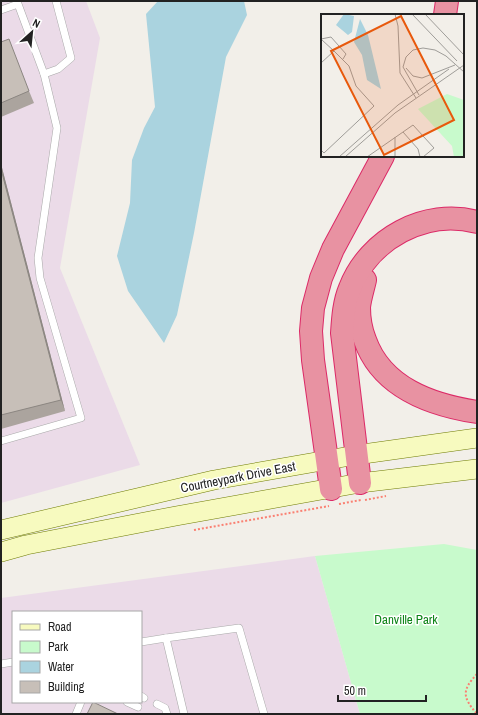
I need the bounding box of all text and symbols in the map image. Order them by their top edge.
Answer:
north arrow [12,12,52,52]
inset map [321,14,464,157]
text: N [30,15,43,31]
street label: Courtneypark Drive East [179,458,297,496]
legend [12,611,142,703]
park label: Danville Park [374,611,438,628]
text: Road [48,619,72,635]
text: Park [48,639,68,655]
text: Water [48,659,75,675]
scale bar [338,677,426,703]
text: Building [48,679,85,695]
text: 50 m [344,683,366,699]

